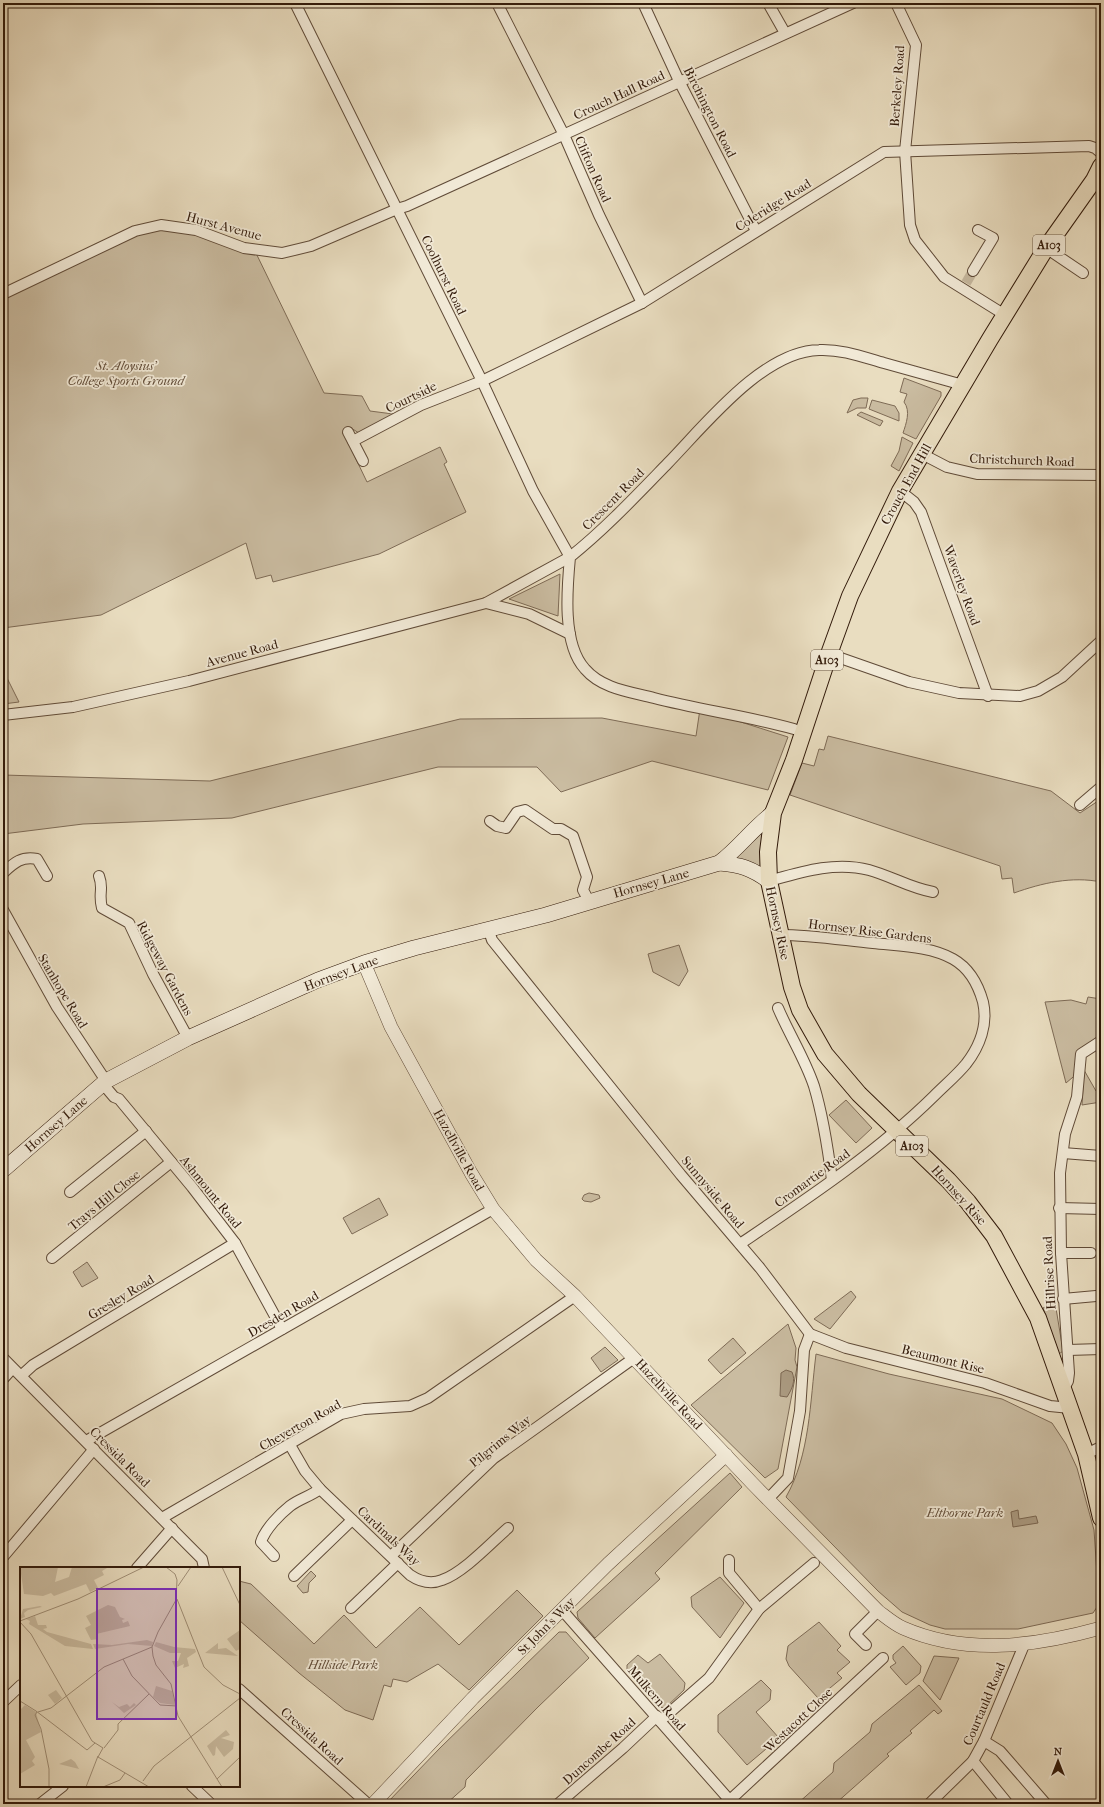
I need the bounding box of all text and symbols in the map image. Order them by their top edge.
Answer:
street label: Berkeley Road [887,44,907,127]
street label: Birchington Road [681,64,740,161]
street label: Crouch Hall Road [571,67,668,123]
street label: Clifton Road [572,134,615,205]
street label: Coleridge Road [732,175,814,234]
street label: Hurst Avenue [185,209,264,243]
street label: Coolhurst Road [418,233,470,318]
road number: A103 [1033,235,1065,255]
park label: St. Aloysius' College Sports Ground [68,358,187,388]
street label: Courtside [383,378,439,416]
street label: Crouch End Hill [878,441,935,527]
street label: Christchurch Road [969,451,1076,469]
street label: Crescent Road [579,464,648,533]
street label: Waverley Road [940,542,984,628]
street label: Avenue Road [204,636,280,670]
road number: A103 [811,650,843,670]
street label: Hornsey Lane [611,865,691,901]
street label: Hornsey Rise [763,885,793,962]
street label: Hornsey Rise Gardens [807,916,933,946]
street label: Ridgeway Gardens [134,918,196,1018]
street label: Stanhope Road [35,951,92,1032]
street label: Hornsey Lane [302,952,381,994]
street label: Hornsey Lane [22,1092,91,1155]
street label: Hazellville Road [430,1107,488,1194]
road number: A103 [896,1136,928,1156]
street label: Cromartie Road [771,1145,853,1210]
street label: Ashmount Road [177,1152,245,1232]
street label: Sunnyside Road [679,1153,748,1232]
street label: Hornsey Rise [928,1162,990,1228]
street label: Trays Hill Close [65,1166,143,1233]
street label: Hillrise Road [1040,1235,1058,1310]
street label: Gresley Road [85,1271,157,1323]
street label: Dresden Road [245,1287,322,1340]
street label: Beaumont Rise [900,1341,987,1377]
street label: Hazellville Road [632,1356,706,1433]
street label: Cheverton Road [257,1396,344,1454]
street label: Pilgrims Way [466,1411,535,1470]
street label: Cressida Road [87,1424,154,1491]
street label: Cardinals Way [354,1503,424,1570]
park label: Elthorne Park [926,1505,1004,1520]
inset map [20,1567,240,1787]
street label: St John's Way [514,1593,579,1658]
park label: Hillside Park [307,1657,378,1672]
street label: Courtauld Road [960,1660,1009,1748]
street label: Mulkern Road [625,1663,690,1734]
street label: Westacott Close [760,1684,836,1756]
street label: Cressida Road [278,1704,347,1769]
street label: Duncombe Road [560,1714,639,1788]
north arrow [1038,1741,1078,1781]
text: N [1054,1745,1063,1758]

